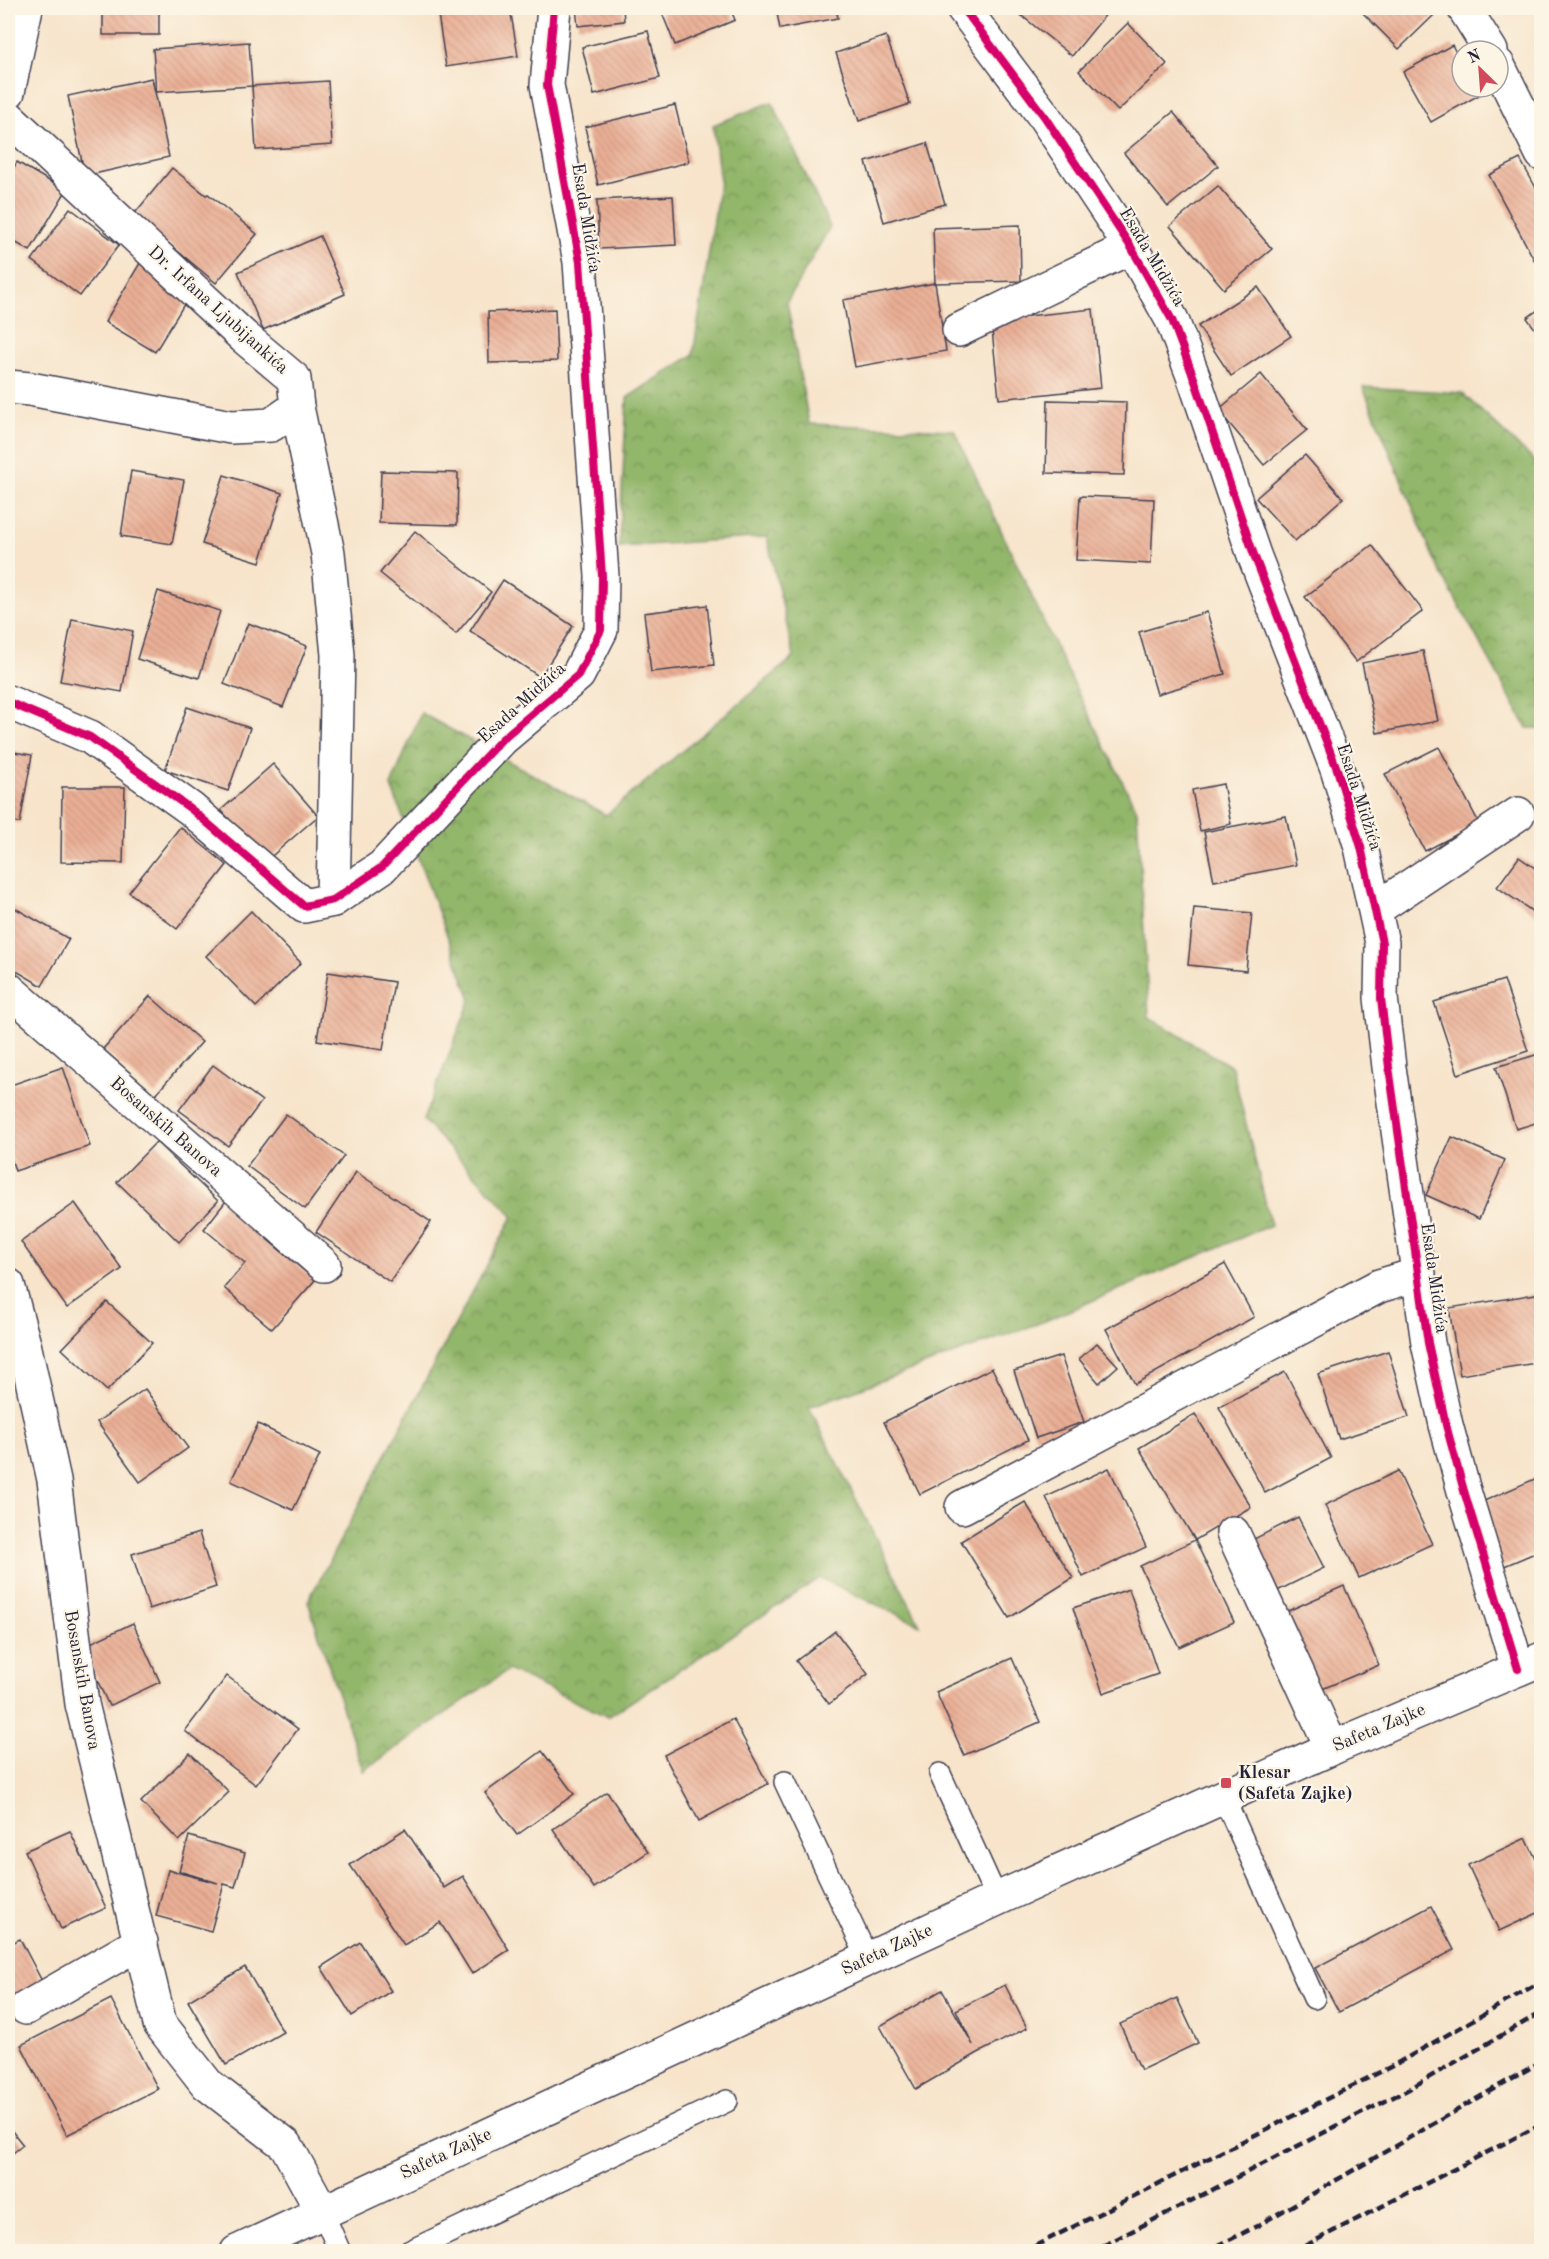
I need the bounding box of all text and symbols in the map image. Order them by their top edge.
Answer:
north arrow [1450,39,1510,99]
text: N [1466,47,1484,67]
street label: Esada Midžića [568,162,604,274]
street label: Esada Midžića [1116,205,1188,309]
street label: Dr. Irfana Ljubijankića [145,243,291,377]
street label: Esada Midžića [475,659,569,747]
street label: Esada Midžića [1333,741,1385,853]
street label: Bosanskih Banova [107,1074,225,1180]
street label: Esada Midžića [1417,1222,1451,1334]
street label: Bosanskih Banova [61,1609,103,1751]
street label: Safeta Zajke [1330,1700,1428,1756]
place label: Klesar (Safeta Zajke) [1238,1764,1352,1803]
marker: Klesar (Safeta Zajke) [1219,1776,1233,1790]
street label: Safeta Zajke [839,1921,935,1979]
street label: Safeta Zajke [398,2125,494,2183]

